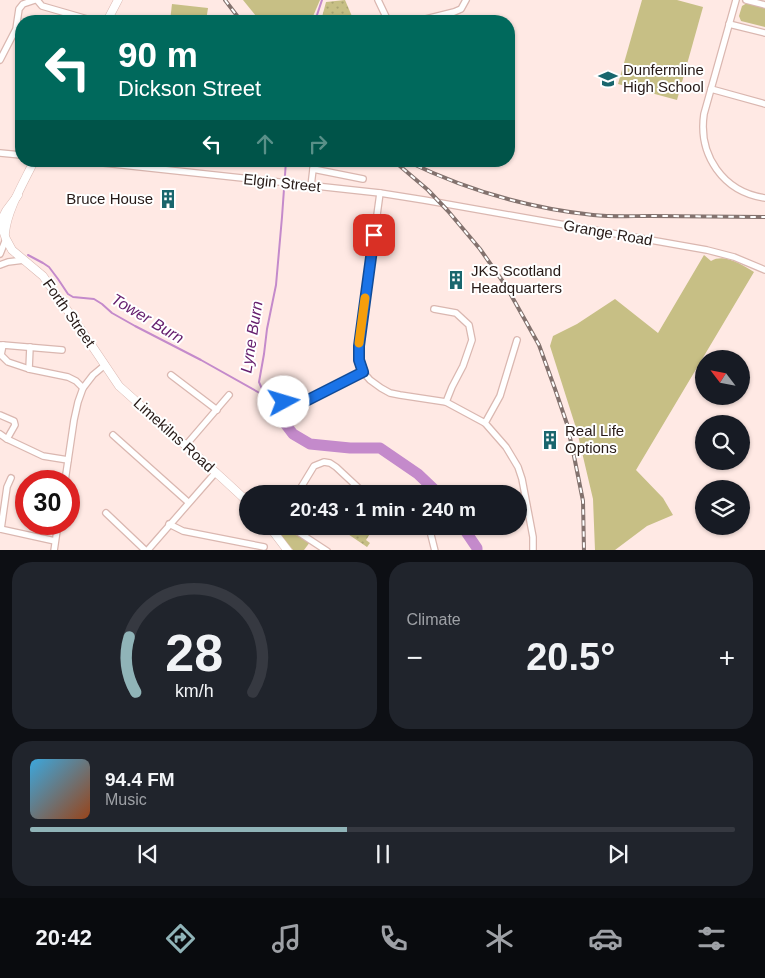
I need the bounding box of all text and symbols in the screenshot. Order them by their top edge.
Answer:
icon: left [35,35,100,100]
text: 90 m [118,35,198,74]
place label: Dunfermline High School [623,61,704,95]
school or university icon: Dunfermline High School [597,68,619,90]
text: Dickson Street [118,76,261,101]
icon: left [198,130,226,158]
icon: ahead [251,130,279,158]
icon: right [304,130,332,158]
street label: Elgin Street [243,170,322,195]
building icon: Bruce House [157,188,179,210]
place label: Bruce House [66,190,153,207]
pin [353,214,395,256]
street label: Grange Road [562,216,654,249]
icon: arrive [360,221,388,249]
place label: JKS Scotland Headquarters [471,262,562,296]
building icon: JKS Scotland Headquarters [445,269,467,291]
street label: Forth Street [40,275,100,351]
water label: Tower Burn [109,290,187,347]
water label: Lyne Burn [237,300,266,374]
north arrow [695,350,750,405]
map controls [695,350,750,535]
position arrow [257,375,309,427]
street label: Limekilns Road [131,394,218,475]
button: search [695,415,750,470]
place label: Real Life Options [565,422,624,456]
building icon: Real Life Options [539,429,561,451]
speed limit sign: 30 [15,470,80,535]
button: layers [695,480,750,535]
text: 20:43 · 1 min · 240 m [290,499,476,520]
text: Climate [407,611,461,628]
text: 28 [165,624,223,682]
text: 20.5° [526,636,615,678]
text: − [407,642,423,673]
text: + [719,642,735,673]
text: km/h [175,681,214,701]
text: 94.4 FM [105,769,175,790]
text: Music [105,791,147,808]
icon: previous [134,840,162,868]
icon: pause [369,840,397,868]
icon: next [604,840,632,868]
icon: directions [163,921,198,956]
icon: music [269,921,304,956]
icon: phone [376,921,411,956]
icon: climate [482,921,517,956]
icon: car [588,921,623,956]
icon: filters [694,921,729,956]
text: 20:42 [36,925,92,950]

